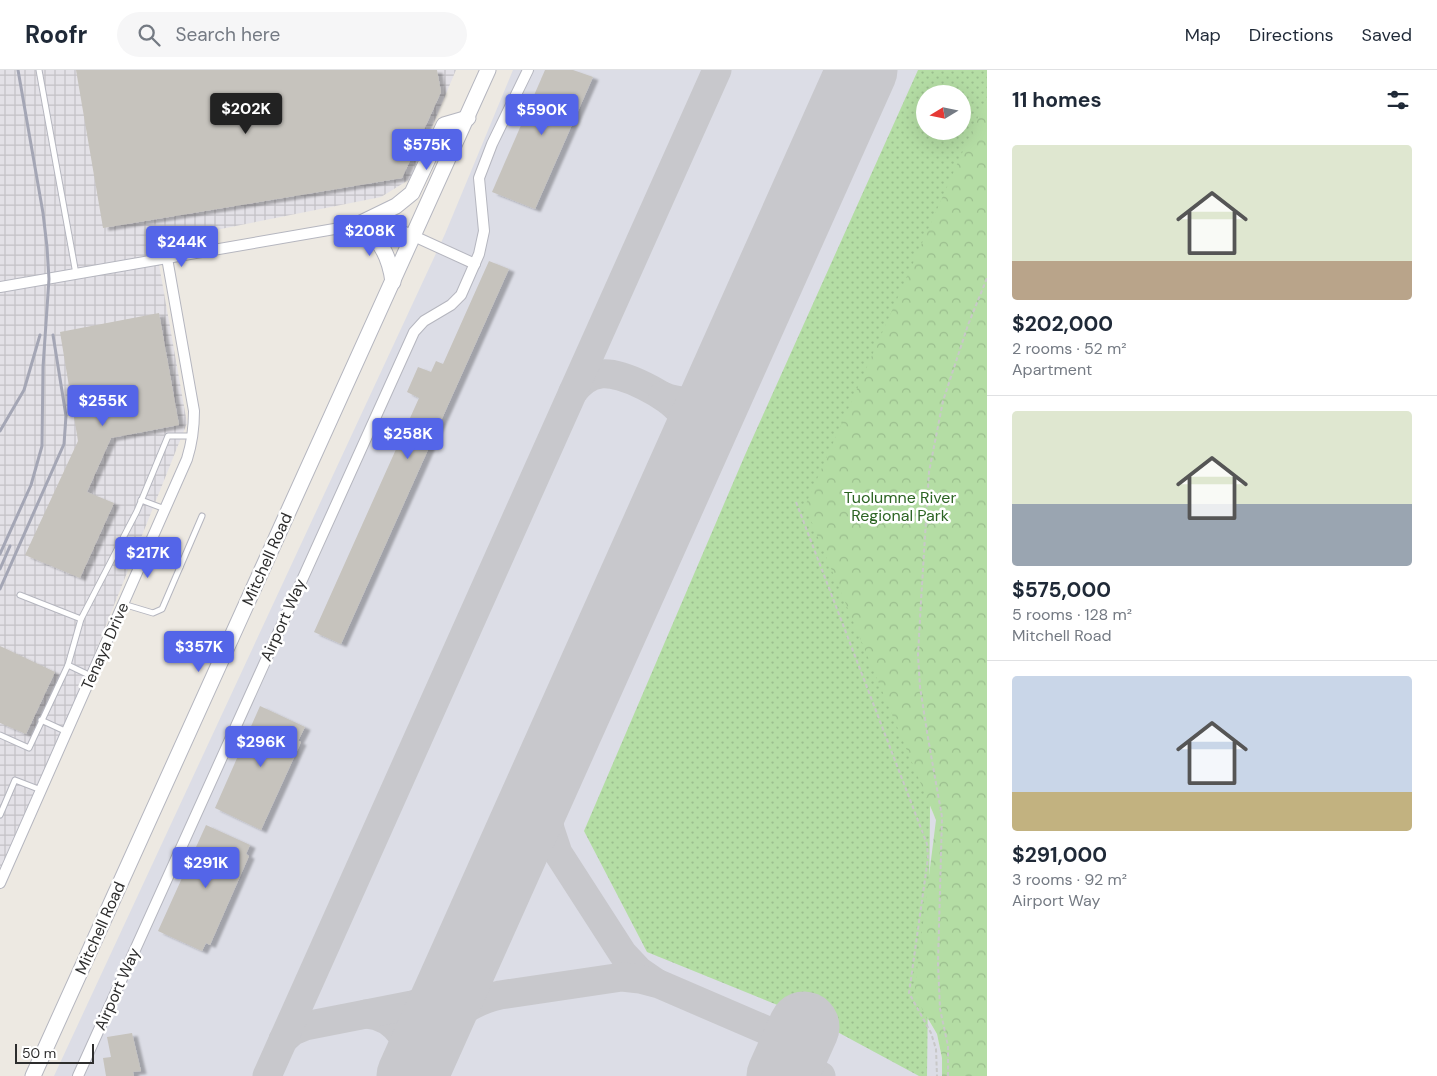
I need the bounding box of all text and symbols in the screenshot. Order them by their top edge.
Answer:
search box [117,12,467,57]
text: Roofr [25,19,87,50]
icon: search [135,21,163,49]
text: Search here [175,22,280,47]
text: Map [1185,23,1221,47]
text: Directions [1249,23,1334,47]
text: Saved [1362,23,1412,47]
north arrow [916,85,971,140]
map controls [916,85,971,140]
text: 11 homes [1012,86,1102,114]
icon: filters [1384,86,1412,114]
pin: $202K [211,92,281,135]
pin: $590K [507,93,577,136]
text: $202K [221,98,271,119]
text: $590K [516,99,568,120]
pin: $575K [392,128,462,171]
text: $575K [403,134,451,155]
icon: home [1167,178,1257,268]
pin: $208K [335,214,405,257]
text: $208K [345,220,395,241]
pin: $244K [147,226,217,268]
text: $244K [157,231,207,252]
text: $202,000 [1012,310,1113,338]
text: 2 rooms · 52 m² [1012,338,1127,359]
text: Apartment [1012,359,1092,380]
pin: $255K [68,384,138,427]
text: $255K [78,390,128,411]
pin: $258K [373,418,443,460]
text: $258K [383,423,433,444]
icon: home [1167,443,1257,533]
park label: Tuolumne River Regional Park [844,487,956,526]
street label: Mitchell Road [237,509,297,609]
pin: $217K [113,536,183,579]
text: $217K [126,542,170,563]
street label: Airport Way [255,575,311,665]
text: $575,000 [1012,576,1111,604]
street label: Tenaya Drive [76,599,134,693]
text: 5 rooms · 128 m² [1012,604,1132,625]
text: Mitchell Road [1012,625,1111,646]
pin: $357K [164,630,234,673]
text: $357K [175,636,223,657]
icon: home [1167,708,1257,798]
pin: $296K [226,726,296,768]
text: $296K [236,731,286,752]
text: $291,000 [1012,841,1107,869]
pin: $291K [171,846,241,889]
text: $291K [183,852,229,873]
text: 3 rooms · 92 m² [1012,869,1127,890]
street label: Mitchell Road [70,878,130,978]
text: Airport Way [1012,890,1100,911]
street label: Airport Way [89,944,145,1034]
scale bar [15,1041,94,1064]
text: 50 m [22,1044,56,1062]

